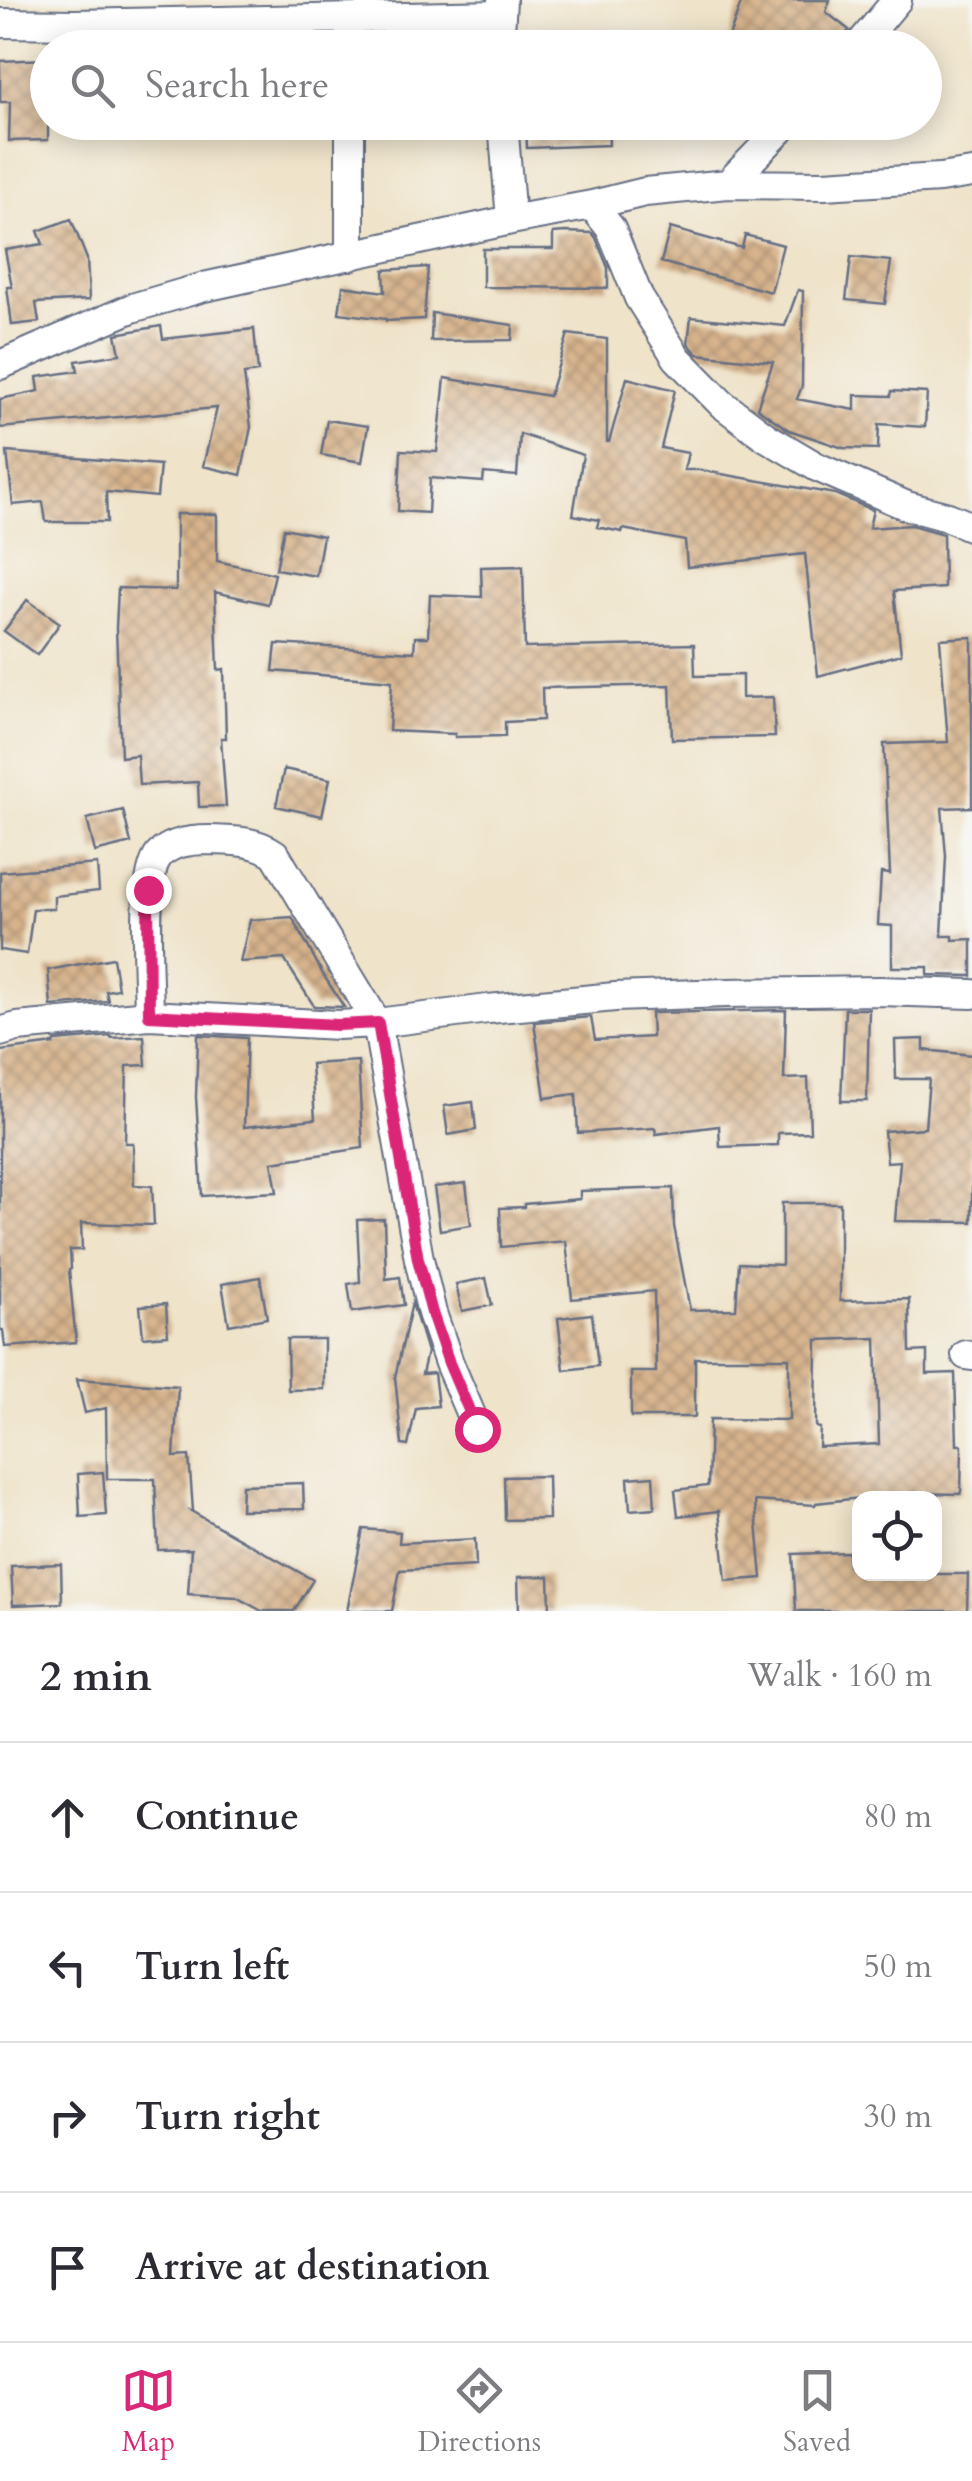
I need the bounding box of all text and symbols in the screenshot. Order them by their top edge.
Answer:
search box [30,30,942,140]
icon: search [65,58,120,113]
text: Search here [145,59,329,111]
route end [126,868,172,914]
route start [455,1407,501,1453]
map controls [852,1491,942,1581]
button: locate [852,1491,942,1581]
text: 2 min [40,1648,152,1705]
text: Walk · 160 m [747,1654,932,1698]
icon: ahead [40,1790,95,1845]
text: Continue [135,1791,299,1843]
text: 80 m [864,1795,932,1839]
icon: left [40,1940,95,1995]
text: Turn left [135,1941,289,1993]
text: 50 m [864,1945,932,1989]
icon: right [40,2090,95,2145]
text: Turn right [135,2091,320,2143]
text: 30 m [864,2095,932,2139]
icon: arrive [40,2240,95,2295]
text: Arrive at destination [135,2241,490,2293]
tab: Map [121,2363,176,2461]
tab: Directions [418,2363,541,2461]
tab: Saved [783,2363,851,2461]

